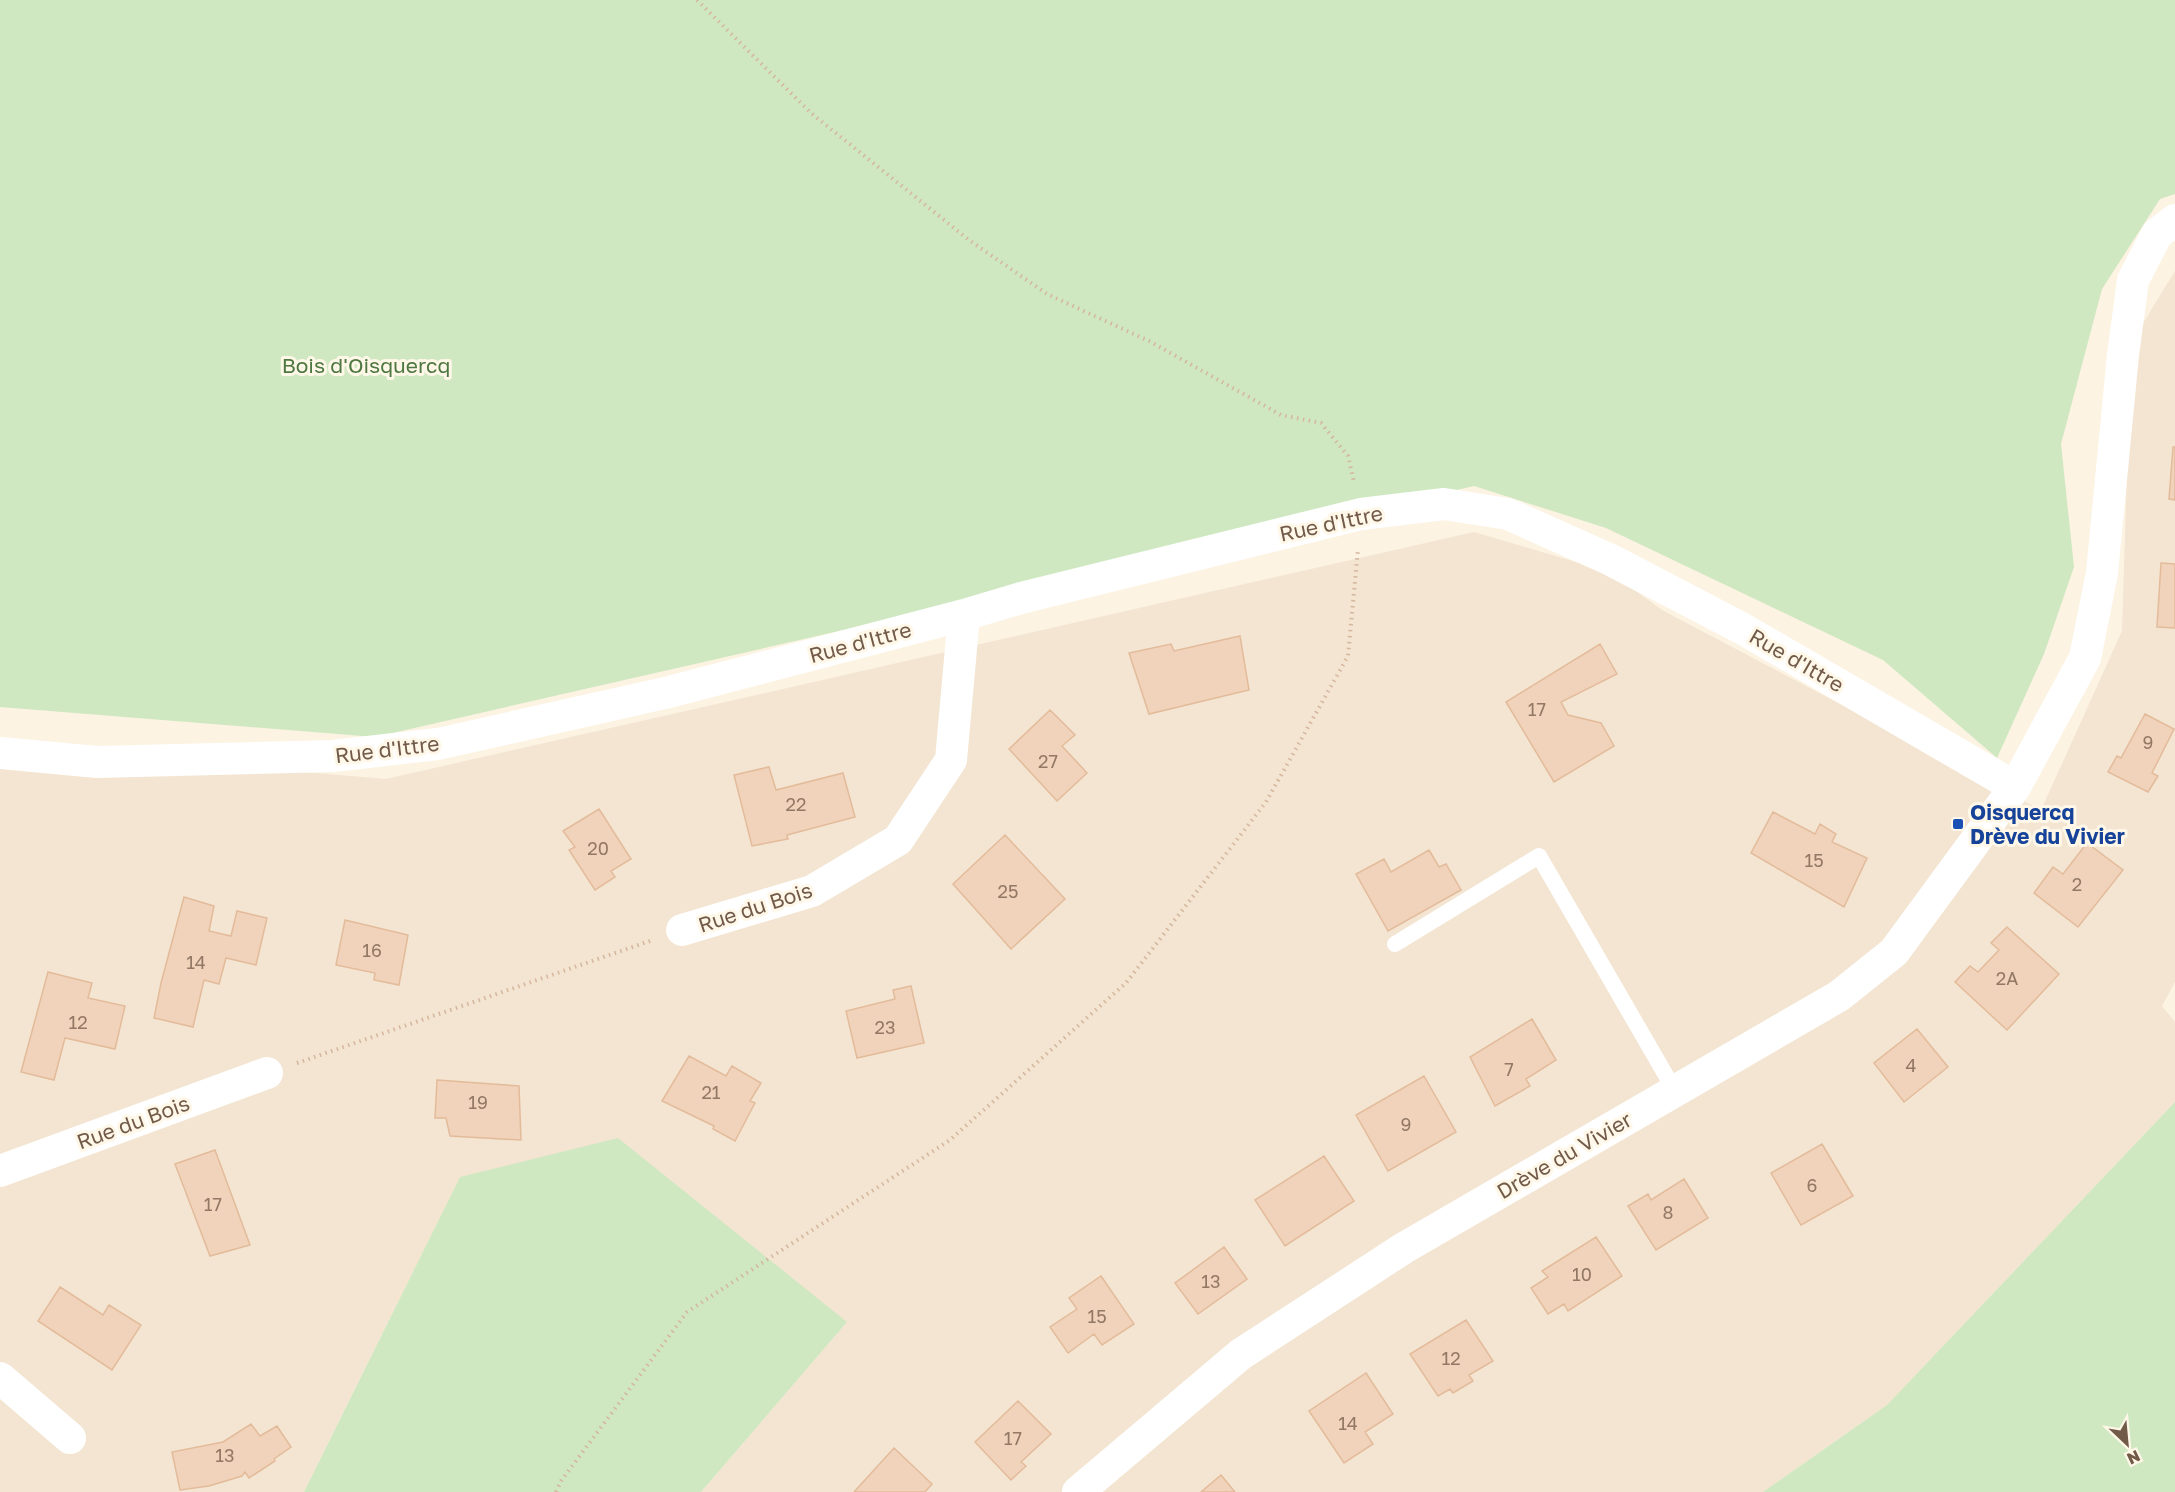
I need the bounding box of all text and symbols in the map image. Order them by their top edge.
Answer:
park label: Bois d'Oisquercq [282,352,450,378]
street label: Rue d'Ittre [1277,499,1385,547]
street label: Rue d'Ittre [806,616,914,668]
street label: Rue d'Ittre [1745,623,1849,697]
house number: 17 [1528,698,1546,720]
street label: Rue d'Ittre [333,730,441,768]
house number: 9 [2143,731,2153,753]
house number: 27 [1038,750,1058,772]
house number: 22 [786,793,806,815]
place label: Oisquercq Drève du Vivier [1970,799,2125,849]
marker: Oisquercq Drève du Vivier [1951,817,1965,831]
house number: 20 [587,837,609,859]
house number: 15 [1804,849,1824,871]
house number: 2 [2072,873,2082,895]
street label: Rue du Bois [695,876,815,938]
house number: 25 [998,880,1018,902]
house number: 16 [362,939,382,961]
house number: 14 [186,951,206,973]
house number: 2A [1996,967,2018,989]
house number: 12 [68,1011,88,1033]
house number: 23 [875,1016,895,1038]
house number: 4 [1906,1054,1917,1076]
house number: 7 [1504,1058,1514,1080]
house number: 21 [701,1081,721,1103]
street label: Rue du Bois [73,1090,193,1154]
house number: 19 [468,1091,488,1113]
street label: Drève du Vivier [1492,1106,1636,1204]
house number: 9 [1401,1113,1411,1135]
house number: 6 [1807,1174,1817,1196]
house number: 17 [204,1193,222,1215]
house number: 8 [1663,1201,1673,1223]
house number: 10 [1572,1263,1592,1285]
house number: 13 [1201,1270,1221,1292]
house number: 15 [1087,1305,1107,1327]
house number: 12 [1441,1347,1461,1369]
house number: 14 [1338,1412,1358,1434]
north arrow [2097,1414,2157,1474]
house number: 17 [1004,1427,1022,1449]
house number: 13 [215,1444,235,1466]
text: N [2124,1446,2143,1469]

